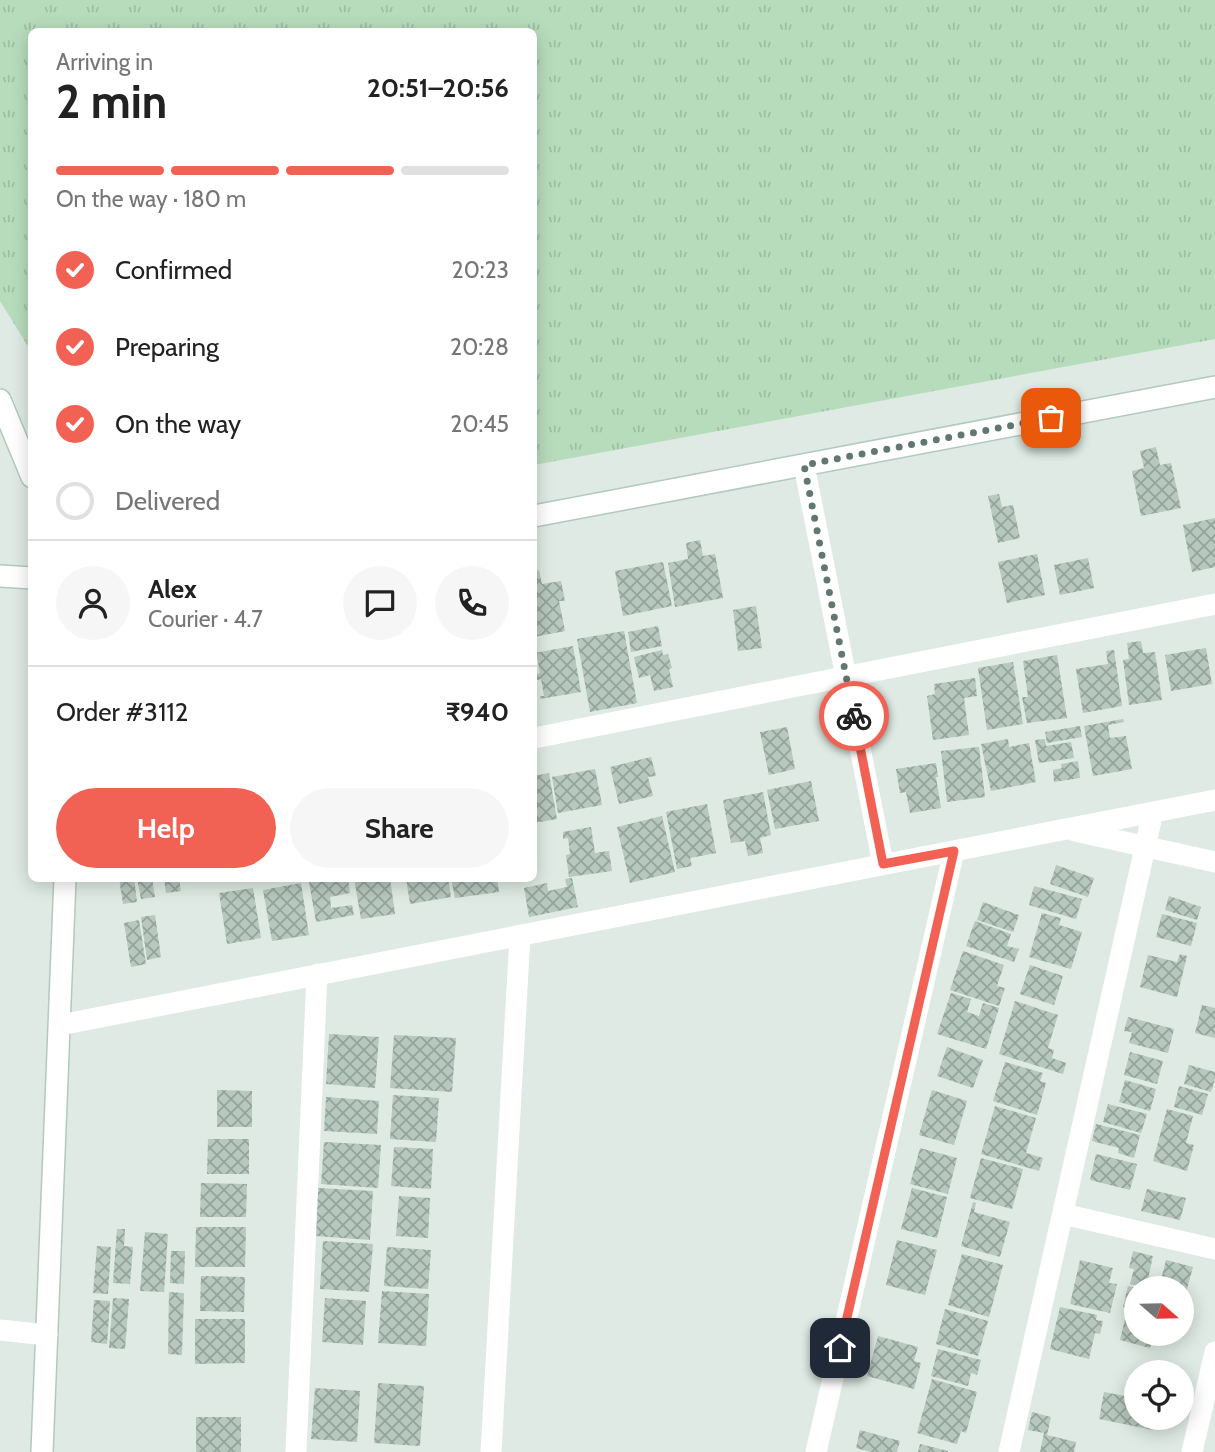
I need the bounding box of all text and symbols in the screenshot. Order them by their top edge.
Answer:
text: Arriving in [56,48,153,76]
text: 20:51–20:56 [367,72,509,104]
text: 2 min [56,74,167,130]
text: On the way · 180 m [56,185,246,213]
icon: check [56,251,94,289]
text: Confirmed [115,254,232,286]
text: 20:23 [452,256,509,284]
icon: check [56,328,94,366]
text: Preparing [115,331,219,363]
text: 20:28 [450,333,509,361]
pin [1021,388,1081,448]
icon: bag [1032,399,1070,437]
icon: check [56,405,94,443]
text: On the way [115,408,241,440]
text: 20:45 [450,410,509,438]
text: Delivered [115,485,220,517]
button: person [56,566,130,640]
button: chat [343,566,417,640]
button: phone [435,566,509,640]
text: Alex [148,573,197,605]
text: Courier · 4.7 [148,605,263,633]
courier [819,681,889,751]
text: Order #3112 [56,696,188,728]
text: ₹940 [446,696,509,728]
icon: bike [835,697,873,735]
button: Help [56,788,276,868]
button: Share [290,788,509,868]
north arrow [1124,1276,1194,1346]
map controls [1124,1276,1194,1430]
pin [810,1318,870,1378]
icon: home [821,1329,859,1367]
button: locate [1124,1360,1194,1430]

